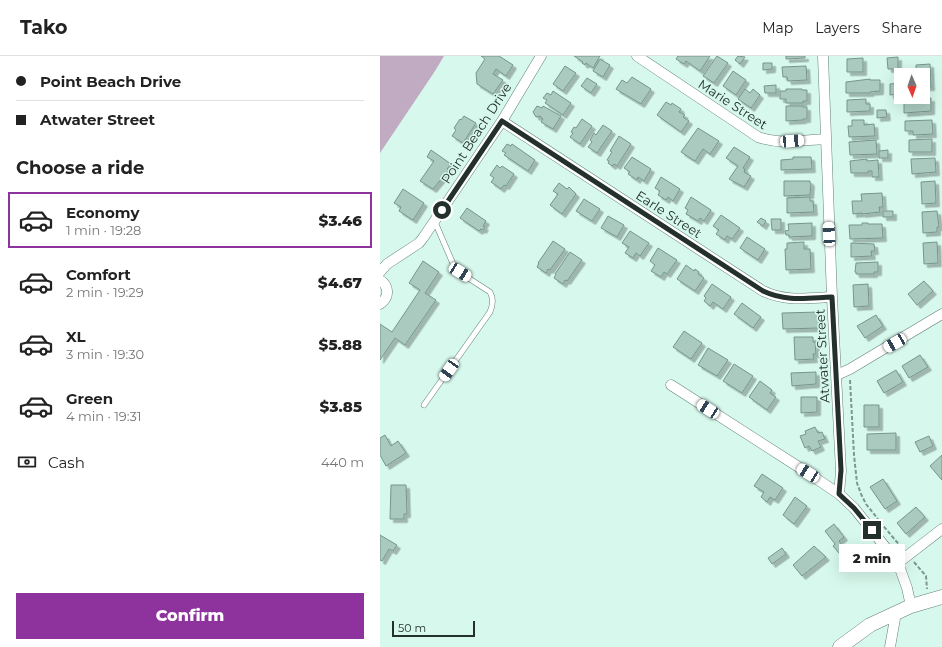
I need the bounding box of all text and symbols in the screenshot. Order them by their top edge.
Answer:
text: Tako [20,16,67,39]
text: Map [762,19,793,37]
text: Layers [815,19,860,37]
text: Share [882,19,922,37]
north arrow [894,68,930,104]
map controls [894,68,930,104]
text: Point Beach Drive [40,72,181,91]
street label: Marie Street [695,76,771,132]
street label: Point Beach Drive [437,80,515,186]
text: Atwater Street [40,110,155,129]
car [780,134,804,148]
text: Choose a ride [16,157,144,179]
street label: Earle Street [633,187,705,241]
route start [433,201,451,219]
icon: car [18,202,54,238]
text: Economy [66,203,139,222]
text: $3.46 [319,211,362,230]
text: 1 min · 19:28 [66,222,141,238]
car [822,222,836,246]
car [447,261,473,283]
icon: car [18,264,54,300]
text: Comfort [66,265,131,284]
text: $4.67 [318,273,362,292]
text: 2 min · 19:29 [66,284,144,300]
street label: Atwater Street [812,309,832,403]
icon: car [18,326,54,362]
text: XL [66,327,85,346]
car [882,332,908,354]
text: $5.88 [319,335,362,354]
text: 3 min · 19:30 [66,346,144,362]
car [437,357,461,383]
icon: car [18,388,54,424]
text: Green [66,389,113,408]
text: $3.85 [320,397,362,416]
car [695,397,721,421]
text: 4 min · 19:31 [66,408,142,424]
icon: cash [16,451,38,473]
text: Cash [48,453,85,472]
text: 440 m [321,454,364,470]
car [795,462,821,484]
route end [863,521,881,539]
callout: 2 min [839,544,905,572]
text: 2 min [853,550,891,566]
button: Confirm [16,593,364,639]
scale bar [392,619,475,638]
text: 50 m [398,621,426,635]

